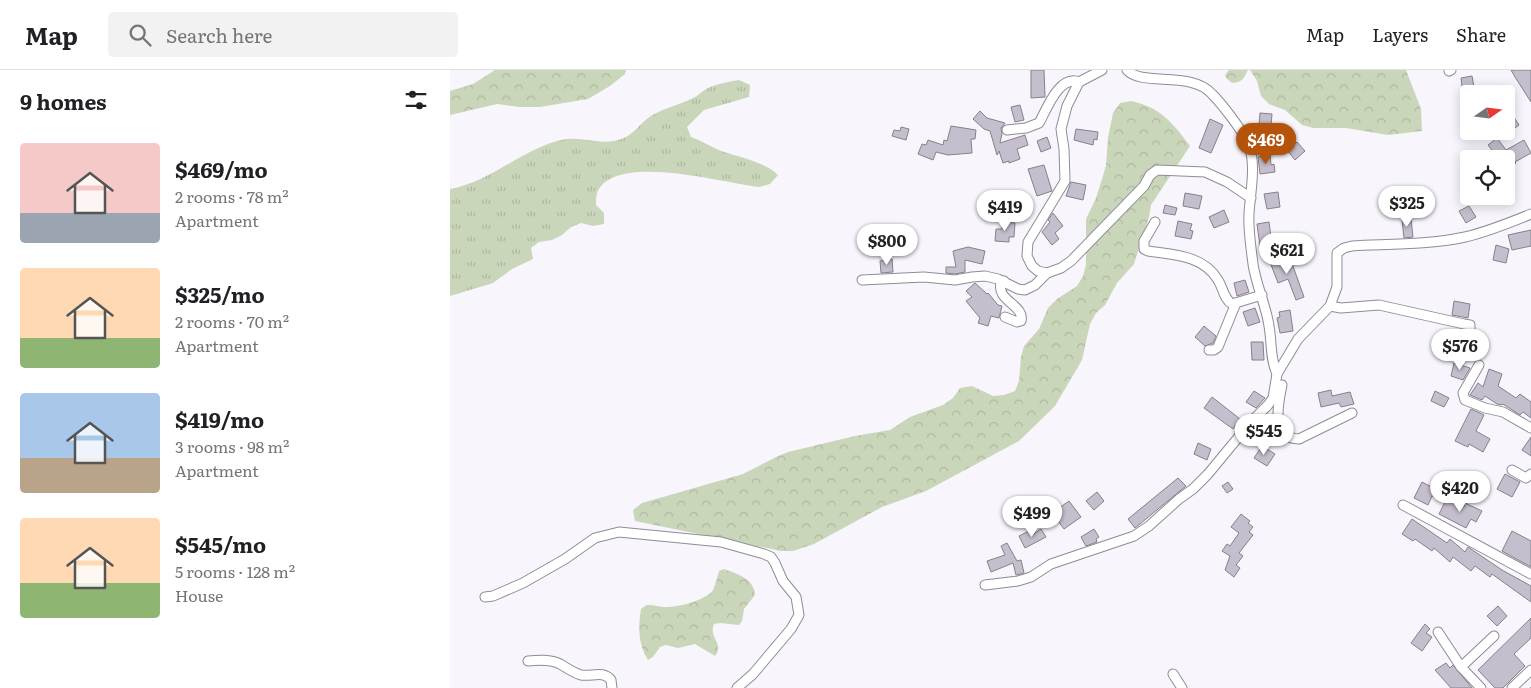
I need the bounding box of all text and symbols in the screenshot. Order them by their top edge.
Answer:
search box [108,12,458,57]
text: Map [25,17,78,52]
icon: search [126,21,154,49]
text: Search here [166,21,272,49]
text: Map [1306,21,1344,48]
text: Layers [1372,21,1428,48]
text: Share [1456,21,1506,48]
text: 9 homes [20,85,107,116]
north arrow [1460,85,1515,140]
map controls [1460,85,1515,205]
icon: filters [402,86,430,114]
pin: $469 [1236,122,1296,165]
text: $469 [1247,127,1285,151]
button: locate [1460,150,1515,205]
text: $469/mo [175,153,268,184]
icon: home [60,163,120,223]
text: 2 rooms · 78 m² [175,184,289,208]
pin: $325 [1377,186,1437,228]
pin: $419 [975,190,1035,232]
text: $325 [1389,190,1425,214]
text: $419 [987,194,1023,218]
text: Apartment [175,208,259,232]
pin: $800 [857,224,917,266]
text: $800 [868,228,906,252]
pin: $621 [1257,232,1317,275]
text: $621 [1270,237,1304,261]
text: $325/mo [175,278,265,309]
icon: home [60,288,120,348]
text: 2 rooms · 70 m² [175,309,289,333]
pin: $576 [1430,328,1490,371]
text: Apartment [175,333,259,357]
text: $576 [1442,333,1478,357]
text: $419/mo [175,403,264,434]
icon: home [60,413,120,473]
pin: $545 [1234,414,1294,456]
text: $545 [1246,418,1282,442]
text: 3 rooms · 98 m² [175,434,289,458]
text: Apartment [175,458,259,482]
pin: $420 [1430,470,1490,513]
text: $420 [1441,475,1479,499]
pin: $499 [1002,496,1062,538]
text: $499 [1013,500,1051,524]
text: $545/mo [175,528,266,559]
icon: home [60,538,120,598]
text: 5 rooms · 128 m² [175,559,295,583]
text: House [175,583,223,607]

